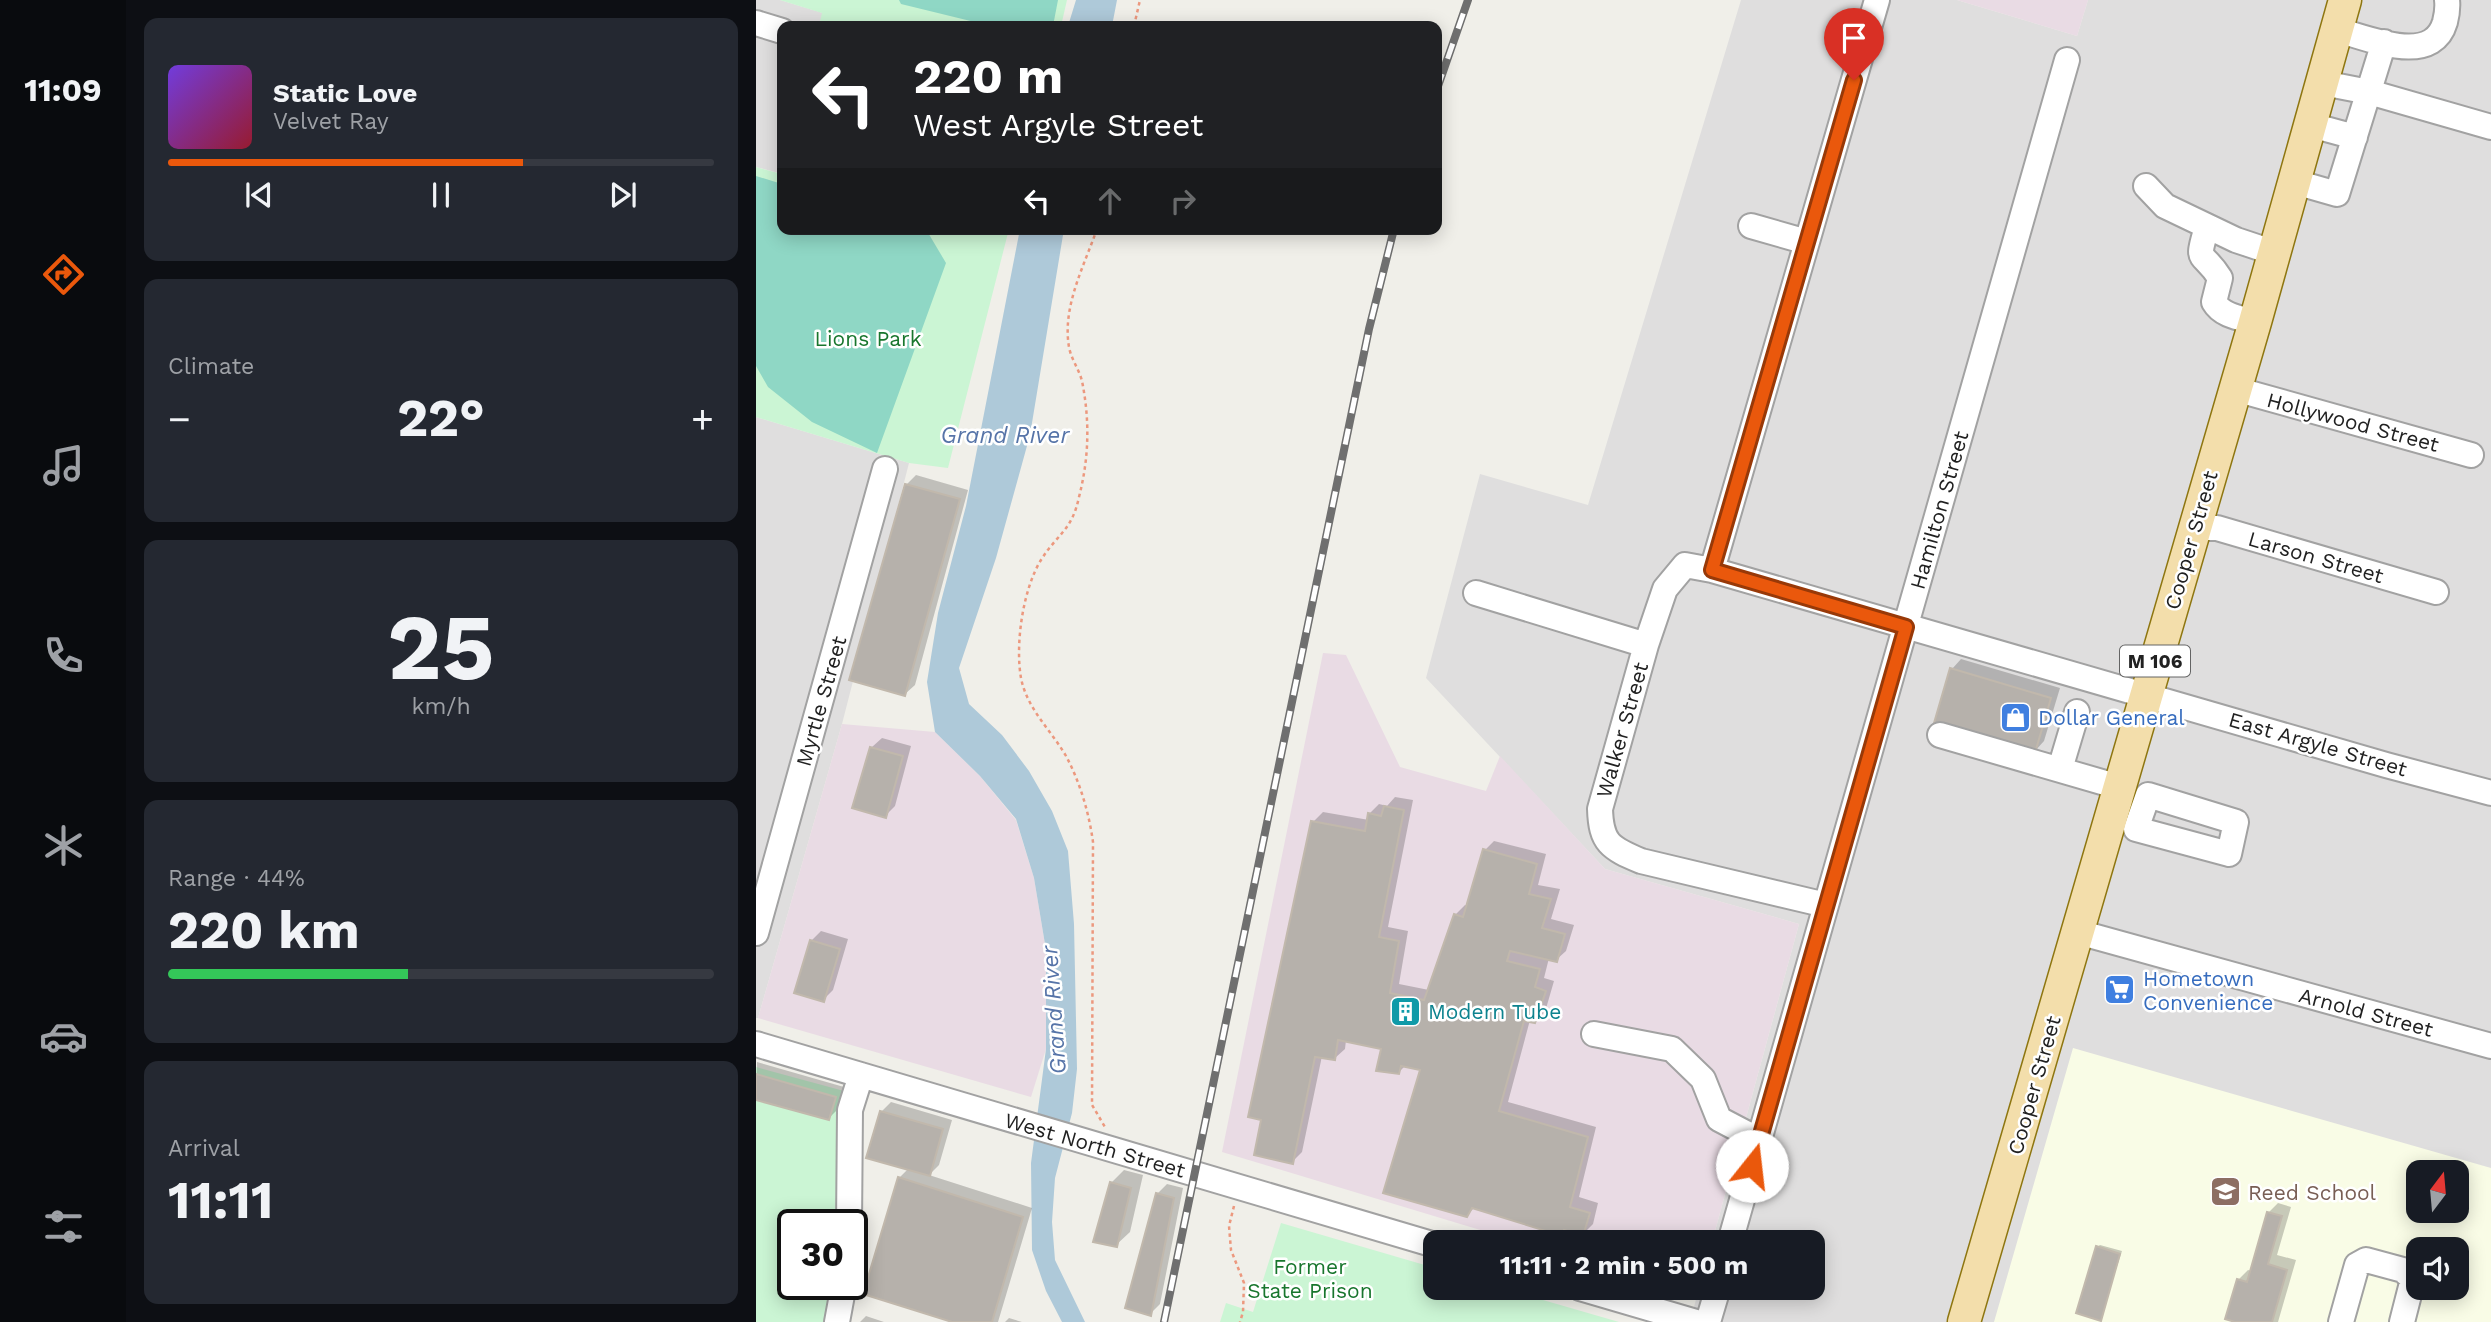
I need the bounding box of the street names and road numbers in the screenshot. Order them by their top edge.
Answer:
street label: Hollywood Street [2264,387,2442,457]
street label: Hamilton Street [1904,428,1974,592]
street label: Cooper Street [2159,467,2223,612]
street label: Larson Street [2245,526,2387,588]
street label: Myrtle Street [790,633,852,769]
road number: M 106 [2120,646,2190,676]
street label: Walker Street [1591,659,1653,801]
street label: East Argyle Street [2226,707,2410,781]
street label: Arnold Street [2296,982,2436,1042]
street label: Cooper Street [2002,1012,2066,1157]
street label: West North Street [1002,1107,1188,1183]

